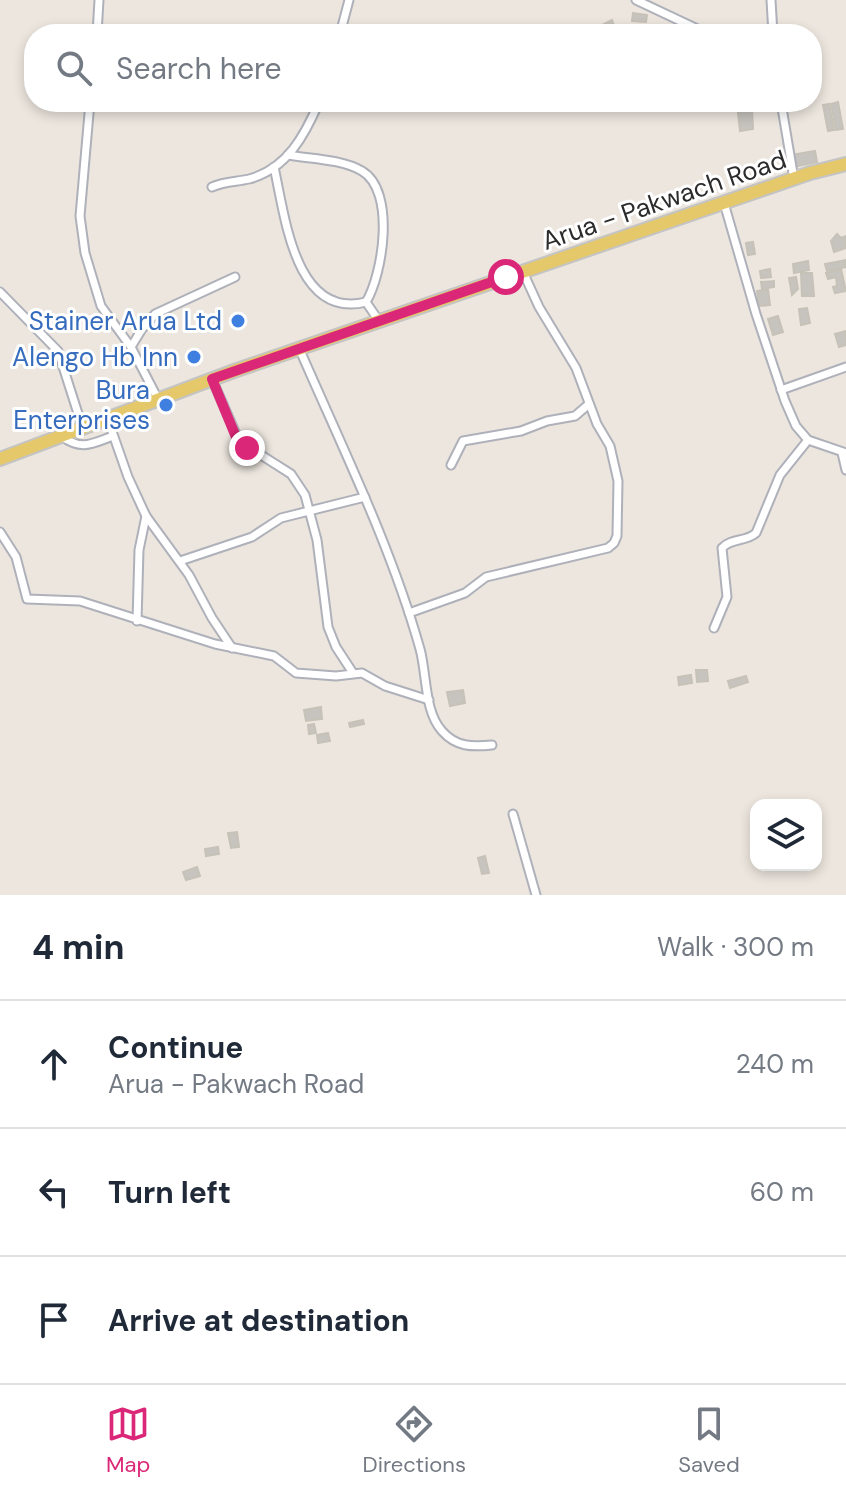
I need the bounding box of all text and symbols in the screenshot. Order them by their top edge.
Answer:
search box [24,24,822,112]
icon: search [52,46,96,90]
text: Search here [116,49,282,88]
street label: Arua - Pakwach Road [537,142,791,258]
route start [488,259,524,295]
place label: Stainer Arua Ltd [29,304,222,338]
marker: Stainer Arua Ltd [229,312,247,330]
place label: Alengo Hb Inn [12,340,178,374]
marker: Alengo Hb Inn [185,348,203,366]
place label: Bura Enterprises [13,373,150,437]
marker: Bura Enterprises [157,396,175,414]
route end [229,430,265,466]
map controls [750,799,822,871]
button: layers [750,799,822,871]
text: 4 min [32,925,124,970]
text: Walk · 300 m [657,930,814,964]
text: Continue [108,1028,243,1067]
icon: ahead [32,1042,76,1086]
text: 240 m [736,1047,814,1081]
text: Arua - Pakwach Road [108,1067,364,1101]
icon: left [32,1170,76,1214]
text: Turn left [108,1173,231,1212]
text: 60 m [750,1175,814,1209]
icon: arrive [32,1298,76,1342]
text: Arrive at destination [108,1301,409,1340]
tab: Map [106,1402,150,1479]
tab: Directions [363,1402,466,1479]
tab: Saved [678,1402,740,1479]

